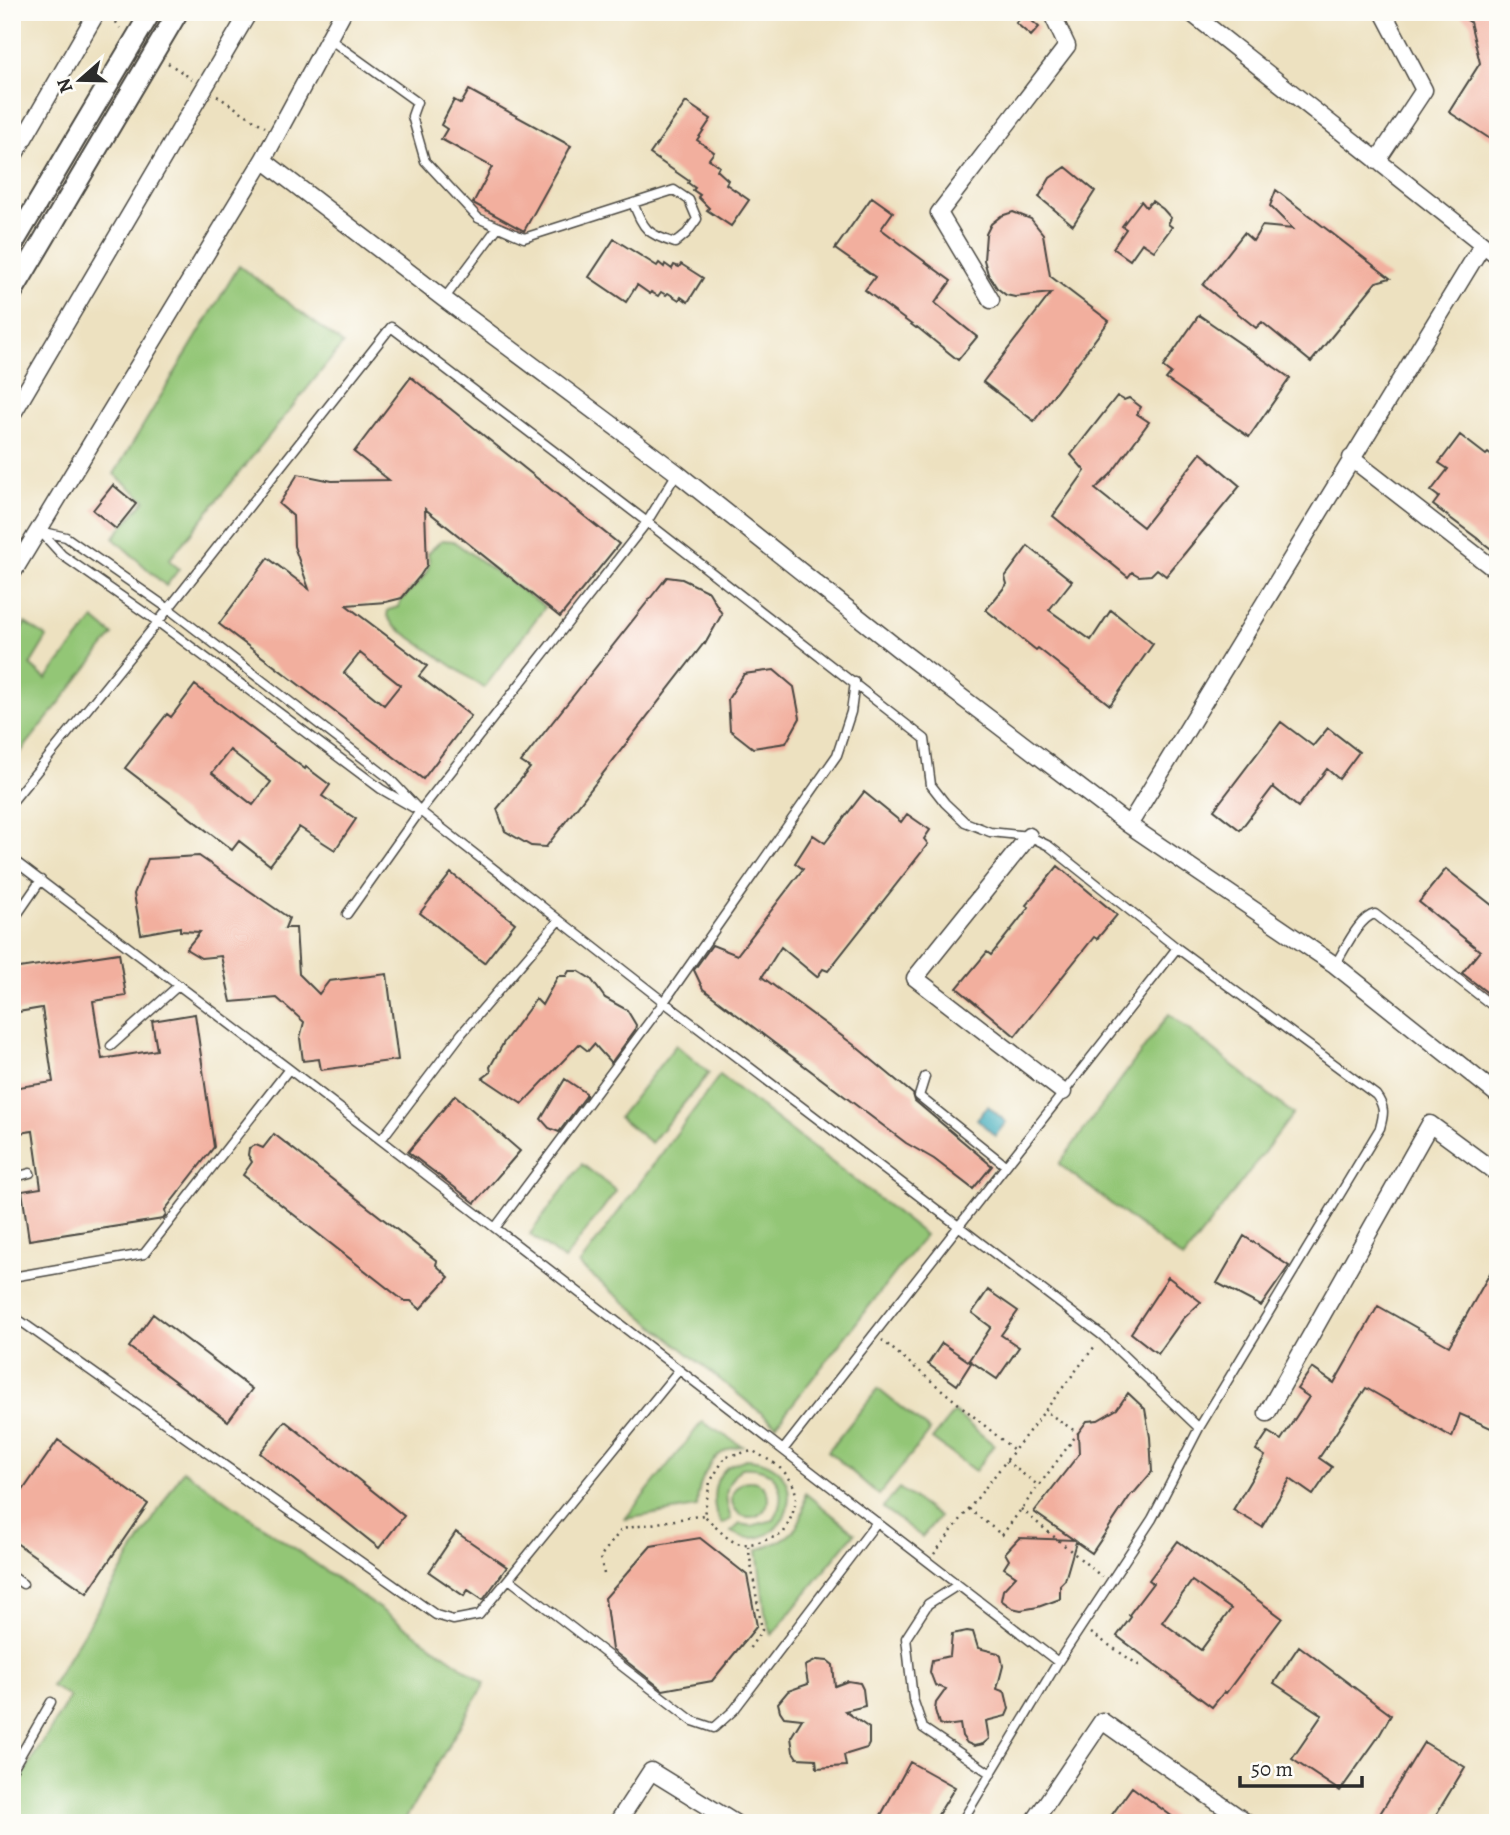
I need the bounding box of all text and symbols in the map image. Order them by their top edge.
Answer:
north arrow [46,46,116,116]
text: N [50,74,80,96]
scale bar [1240,1744,1363,1788]
text: 50 m [1251,1755,1293,1783]

